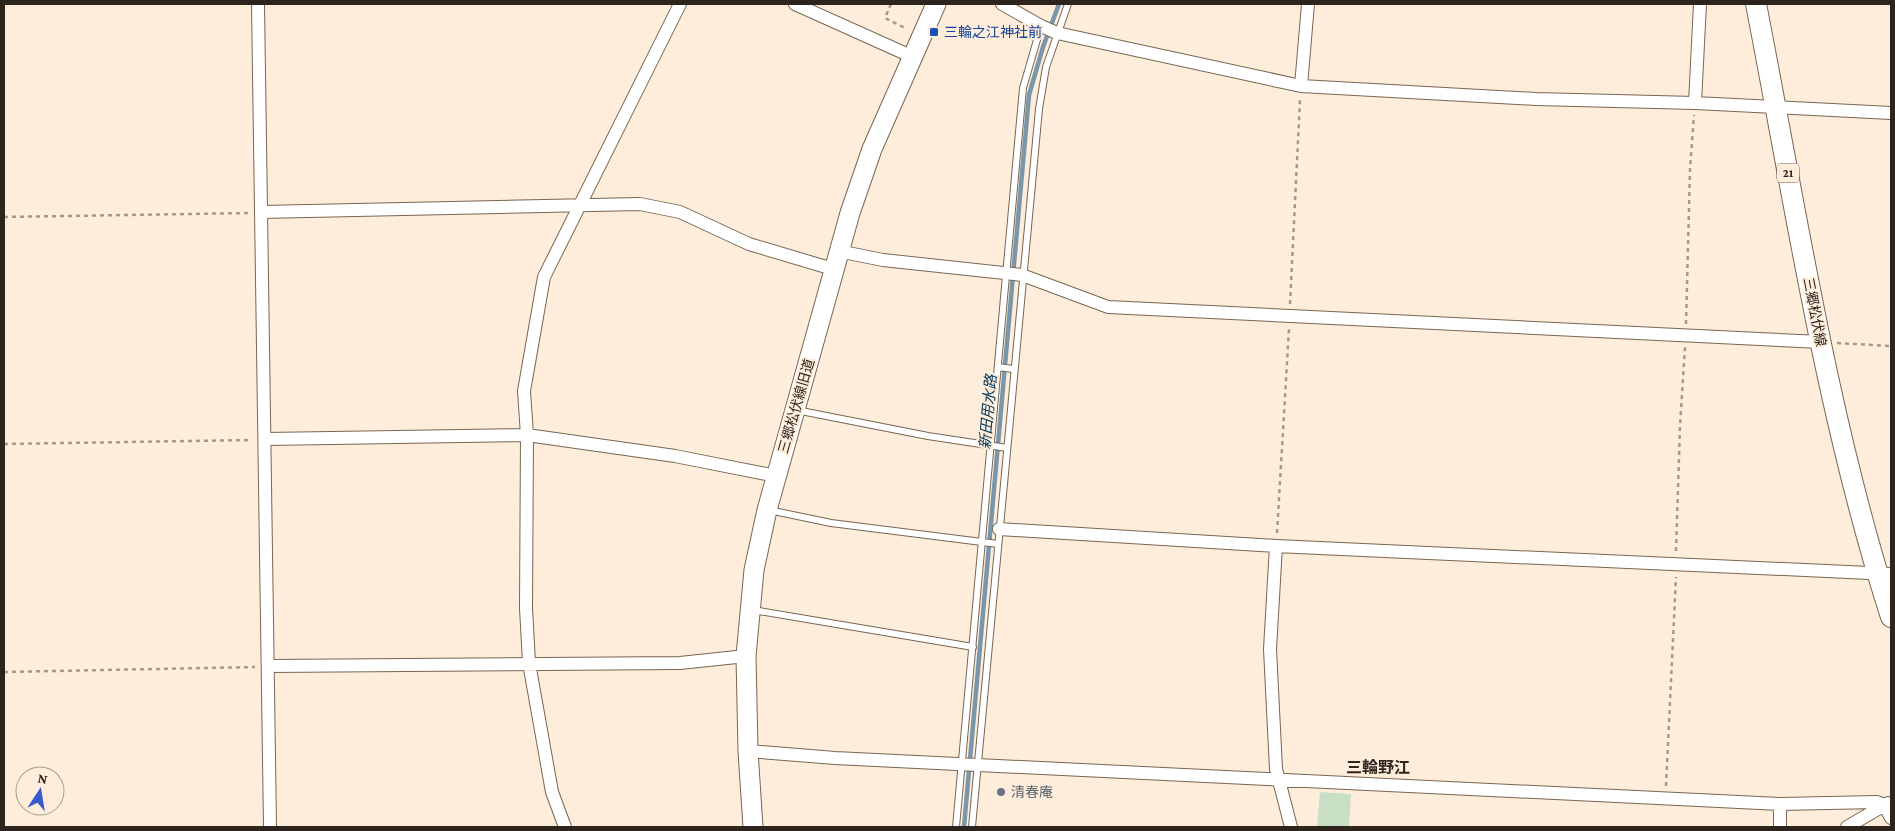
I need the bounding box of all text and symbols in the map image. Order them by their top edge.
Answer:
place label: 三輪之江神社前 [944,24,1042,40]
marker: 三輪之江神社前 [928,26,940,38]
road number: 21 [1777,164,1799,182]
street label: 三郷松伏線 [1800,276,1830,348]
street label: 三郷松伏線旧道 [775,357,817,455]
water label: 新田用水路 [977,372,999,450]
district label: 三輪野江 [1346,758,1410,776]
north arrow [15,766,65,816]
text: N [36,769,49,787]
place label: 清春庵 [1011,784,1053,800]
marker: 清春庵 [995,786,1007,798]

